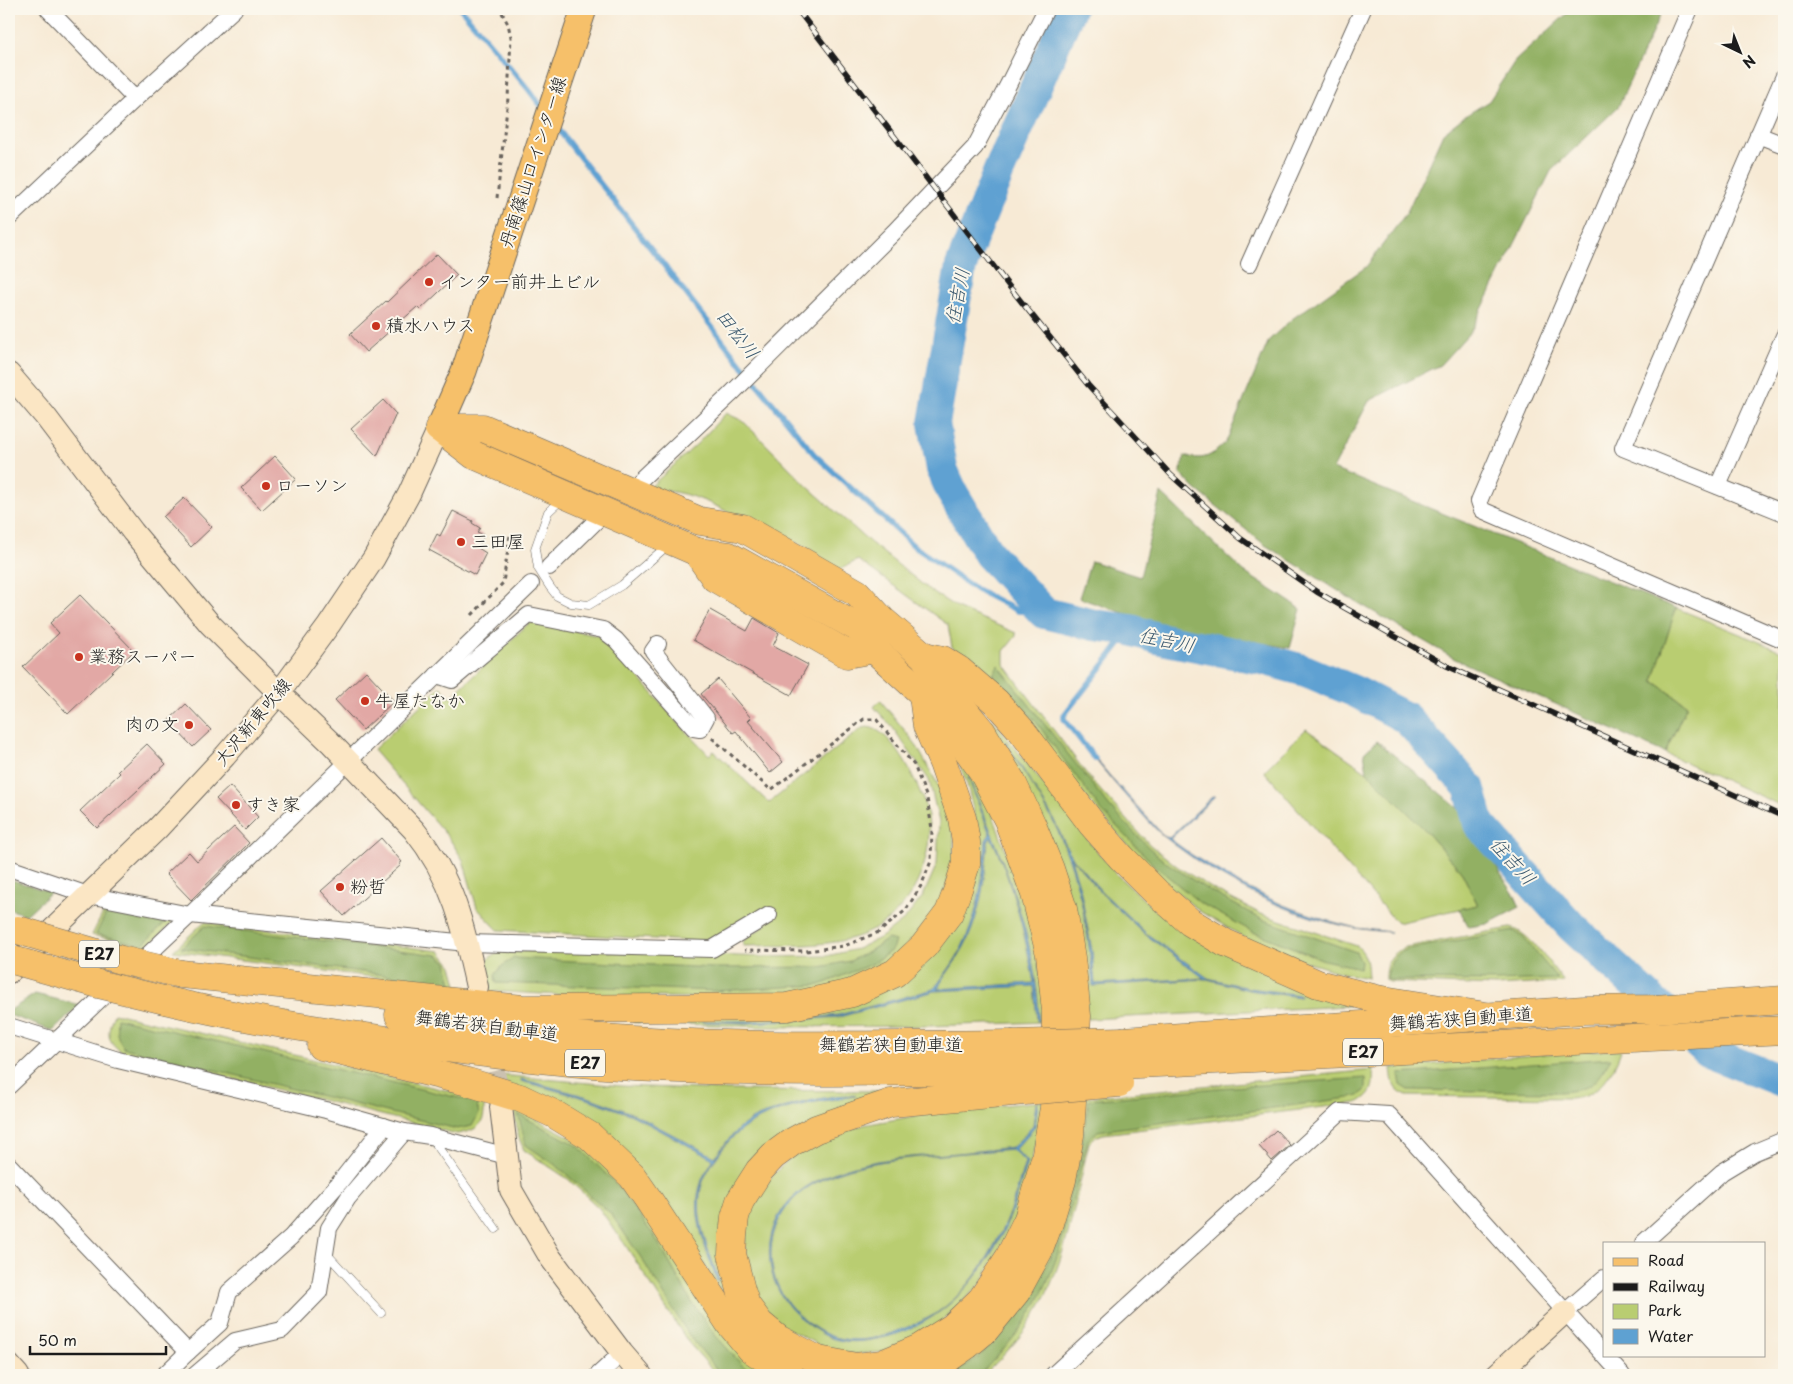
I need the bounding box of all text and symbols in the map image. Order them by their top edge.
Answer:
north arrow [1716,28,1766,78]
text: N [1738,50,1760,73]
street label: 丹南篠山口インター線 [491,72,572,251]
water label: 住吉川 [937,265,975,326]
place label: インター前井上ビル [439,267,600,294]
marker: インター前井上ビル [423,276,435,288]
water label: 田松川 [710,302,767,364]
place label: 積水ハウス [386,311,475,338]
marker: 積水ハウス [370,320,382,332]
place label: ローソン [276,471,348,498]
marker: ローソン [260,480,272,492]
place label: 三田屋 [471,527,525,554]
marker: 三田屋 [455,536,467,548]
water label: 住吉川 [1136,619,1198,659]
place label: 業務スーパー [89,642,196,669]
marker: 業務スーパー [73,651,85,663]
street label: 大沢新東吹線 [207,671,297,771]
place label: 牛屋たなか [375,686,465,713]
marker: 牛屋たなか [359,695,371,707]
place label: 肉の文 [125,710,179,737]
marker: 肉の文 [183,719,195,731]
place label: すき家 [246,790,300,817]
marker: すき家 [230,799,242,811]
water label: 住吉川 [1484,830,1543,891]
place label: 粉哲 [350,872,386,899]
marker: 粉哲 [334,881,346,893]
road number: E27 [79,941,119,968]
street label: 舞鶴若狭自動車道 [1388,999,1534,1036]
street label: 舞鶴若狭自動車道 [414,1002,560,1047]
street label: 舞鶴若狭自動車道 [819,1030,963,1057]
road number: E27 [1343,1038,1383,1066]
road number: E27 [565,1050,605,1076]
legend [1603,1242,1766,1356]
text: Road [1648,1248,1684,1271]
text: Railway [1648,1274,1705,1297]
text: Park [1648,1298,1682,1321]
scale bar [30,1324,166,1356]
text: Water [1648,1324,1693,1347]
text: 50 m [38,1328,77,1351]

